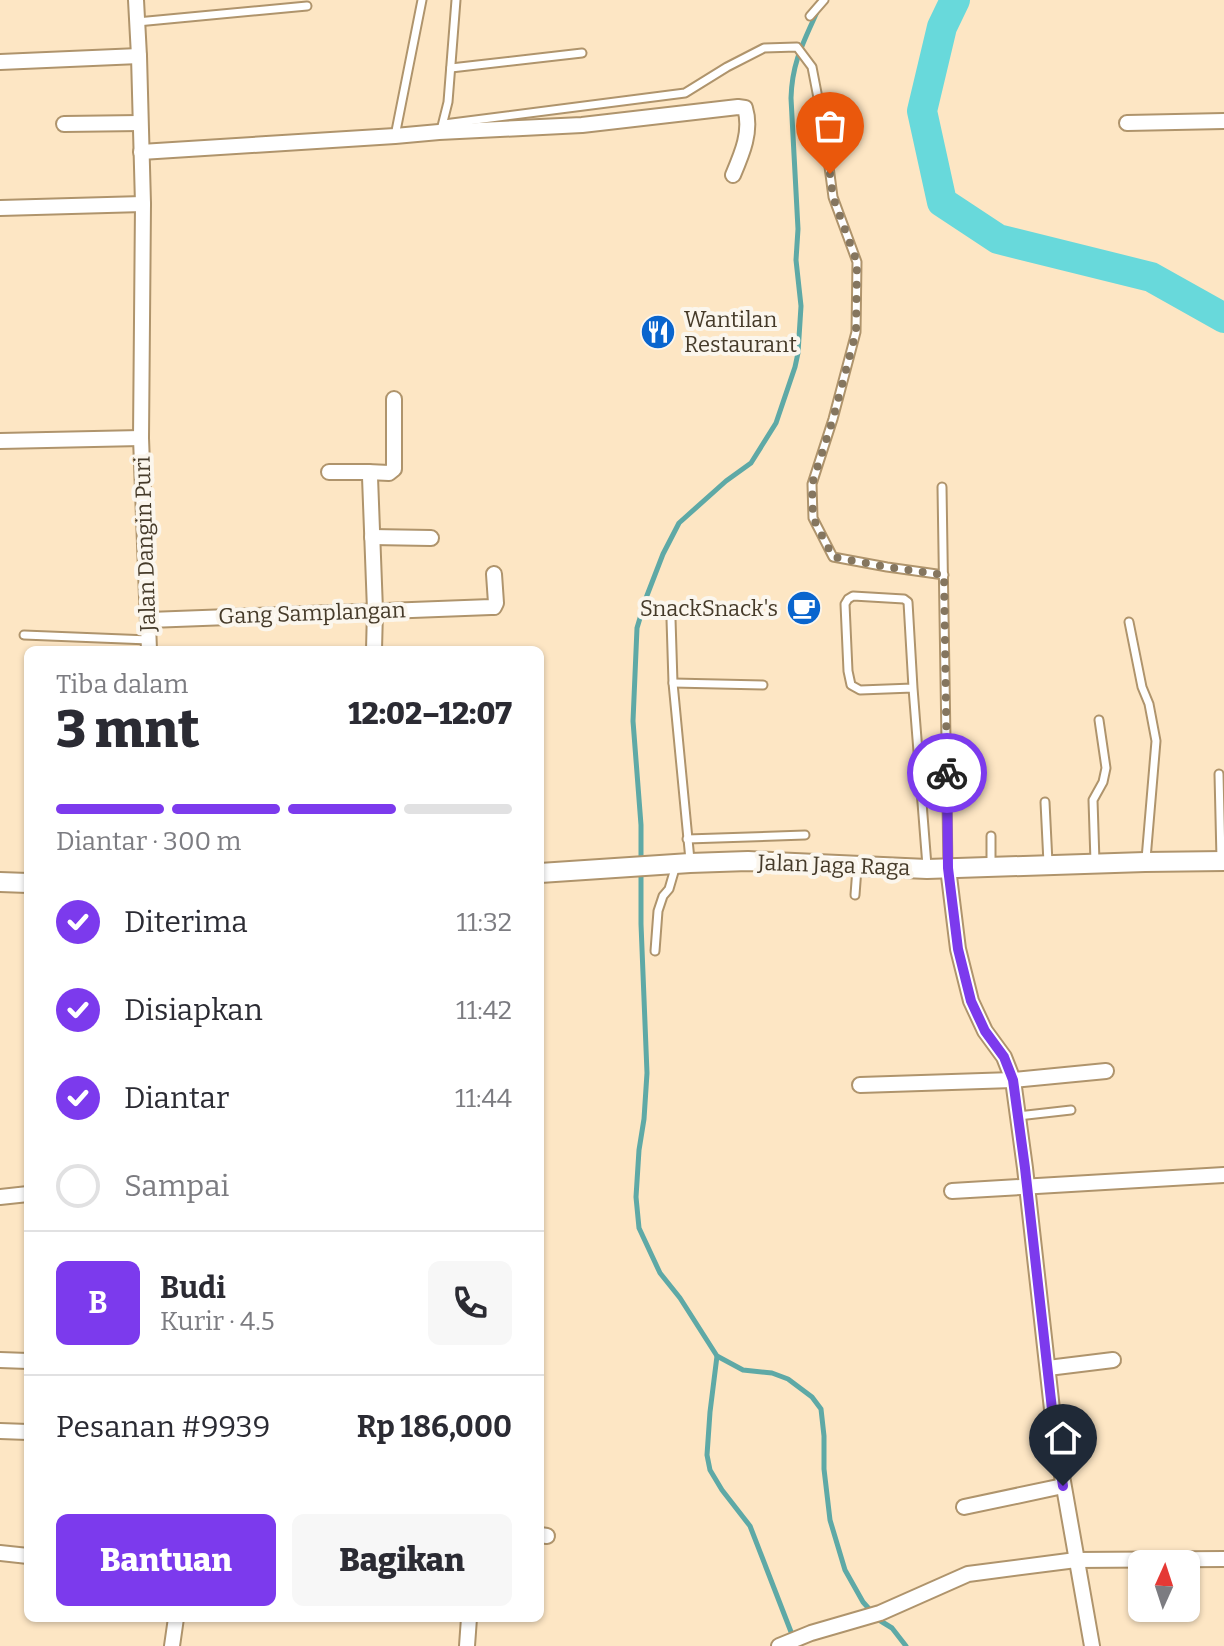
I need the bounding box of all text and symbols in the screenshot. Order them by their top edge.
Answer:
pin [796,92,864,174]
icon: bag [808,104,852,148]
place label: Wantilan Restaurant [684,306,797,358]
restaurant icon: Wantilan Restaurant [639,313,677,351]
street label: Jalan Dangin Puri [128,455,162,633]
cafe icon: SnackSnack's [785,589,823,627]
place label: SnackSnack's [640,595,778,622]
street label: Gang Samplangan [218,596,406,630]
text: Tiba dalam [56,669,188,700]
text: 12:02–12:07 [348,696,512,732]
text: 3 mnt [56,698,200,761]
courier [907,733,987,813]
icon: bike [925,751,969,795]
text: Diantar · 300 m [56,826,241,857]
street label: Jalan Jaga Raga [756,849,911,881]
icon: check [56,900,100,944]
text: Diterima [124,904,248,940]
text: 11:32 [456,907,512,938]
icon: check [56,988,100,1032]
text: Disiapkan [124,992,263,1028]
text: 11:42 [456,995,512,1026]
icon: check [56,1076,100,1120]
text: Diantar [124,1080,229,1116]
text: 11:44 [455,1083,512,1114]
text: Sampai [124,1168,230,1204]
button: phone [428,1261,512,1345]
text: Budi [160,1270,226,1306]
text: B [88,1285,108,1321]
text: Kurir · 4.5 [160,1306,275,1337]
pin [1029,1404,1097,1486]
text: Pesanan #9939 [56,1409,270,1445]
text: Rp 186,000 [357,1409,512,1445]
icon: home [1041,1416,1085,1460]
button: Bantuan [56,1514,276,1606]
button: Bagikan [292,1514,512,1606]
north arrow [1128,1550,1200,1622]
map controls [1128,1550,1200,1622]

